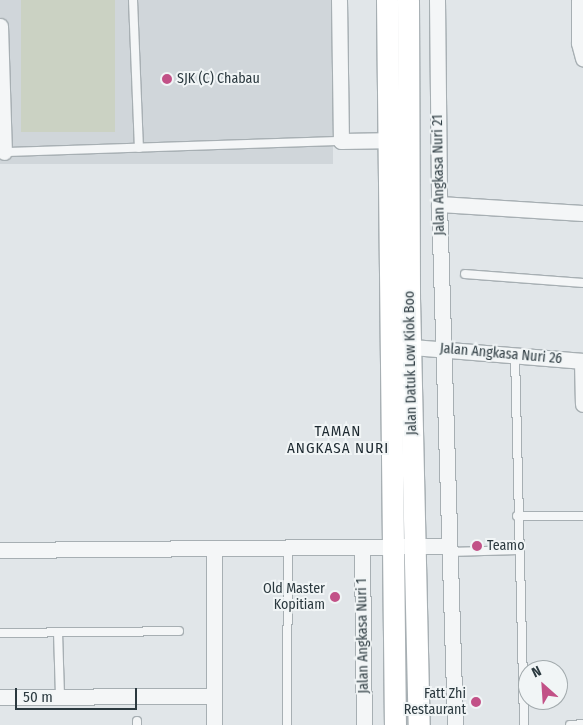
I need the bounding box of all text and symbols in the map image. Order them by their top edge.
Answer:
place label: SJK (C) Chabau [177,71,260,87]
marker: SJK (C) Chabau [161,73,173,85]
street label: Jalan Angkasa Nuri 21 [430,114,448,236]
street label: Jalan Datuk Low Kiok Boo [401,291,421,435]
street label: Jalan Angkasa Nuri 26 [439,340,563,368]
district label: TAMAN ANGKASA NURI [285,422,391,457]
place label: Teamo [487,538,524,554]
marker: Teamo [471,540,483,552]
street label: Jalan Angkasa Nuri 1 [354,578,372,694]
place label: Old Master Kopitiam [263,581,325,614]
marker: Old Master Kopitiam [329,591,341,603]
north arrow [518,660,568,710]
text: N [529,662,544,681]
scale bar [18,678,140,710]
place label: Fatt Zhi Restaurant [404,686,466,719]
text: 50 m [23,688,53,706]
marker: Fatt Zhi Restaurant [470,696,482,708]

